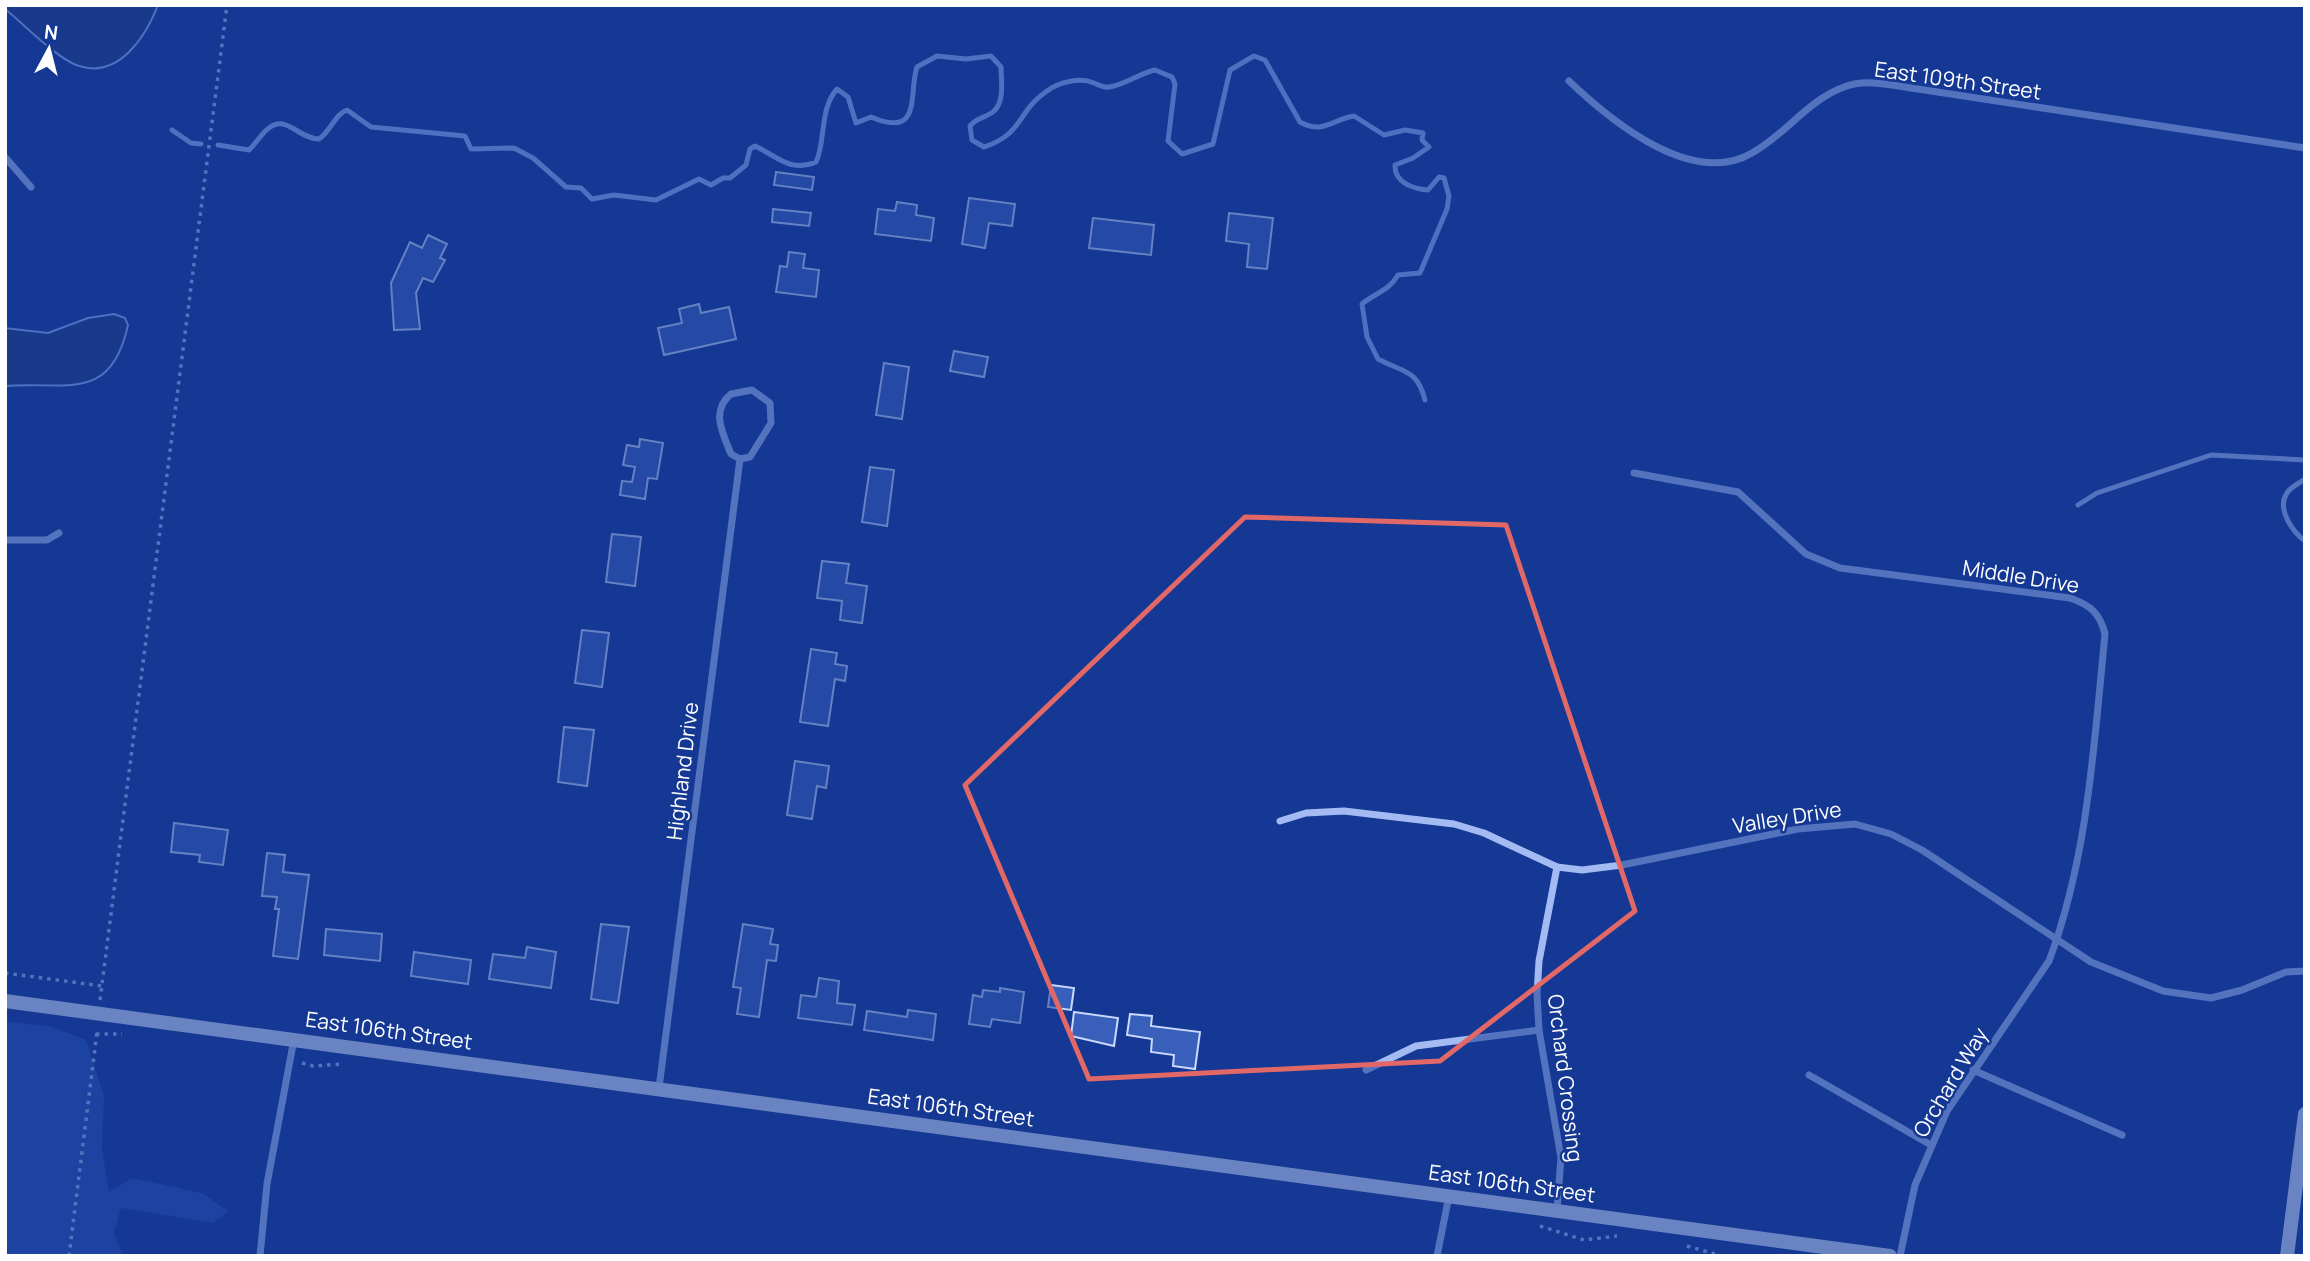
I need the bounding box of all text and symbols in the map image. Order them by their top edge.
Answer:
north arrow [14,14,84,84]
text: N [43,18,59,46]
street label: East 109th Street [1873,54,2043,106]
street label: Middle Drive [1961,553,2081,599]
street label: Highland Drive [660,700,704,842]
street label: Valley Drive [1731,795,1843,839]
street label: Orchard Crossing [1542,992,1590,1164]
street label: East 106th Street [304,1004,474,1056]
street label: Orchard Way [1906,1022,1994,1142]
street label: East 106th Street [866,1081,1036,1133]
street label: East 106th Street [1427,1157,1597,1209]

